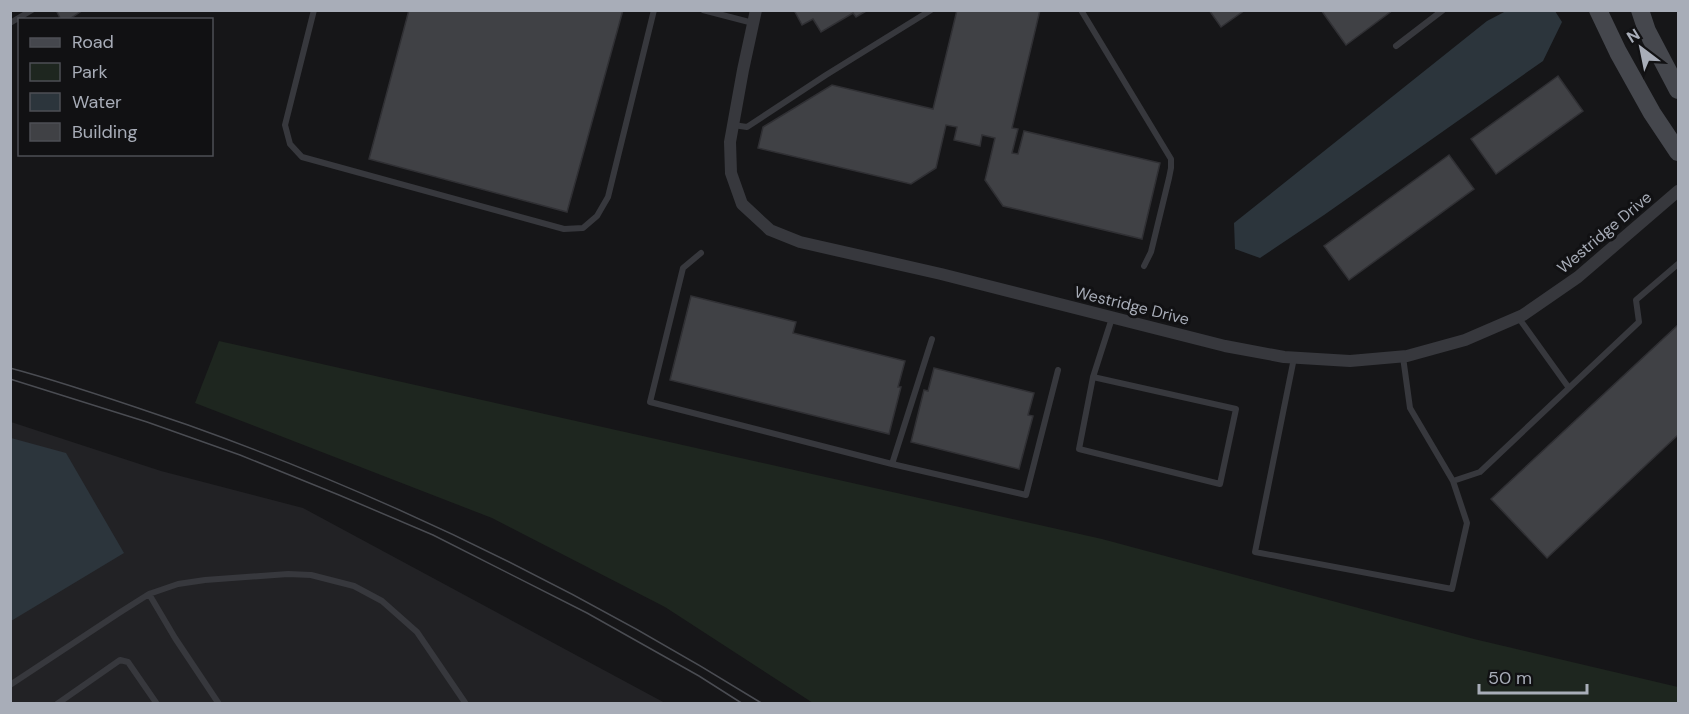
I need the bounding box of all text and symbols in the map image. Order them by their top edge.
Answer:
legend [18,18,213,156]
north arrow [1611,18,1671,78]
text: N [1623,24,1644,48]
text: Road [72,30,114,54]
text: Park [72,60,108,84]
text: Water [72,90,122,114]
text: Building [72,120,137,144]
street label: Westridge Drive [1553,187,1656,278]
street label: Westridge Drive [1072,281,1191,330]
scale bar [1479,657,1587,695]
text: 50 m [1488,666,1532,690]

